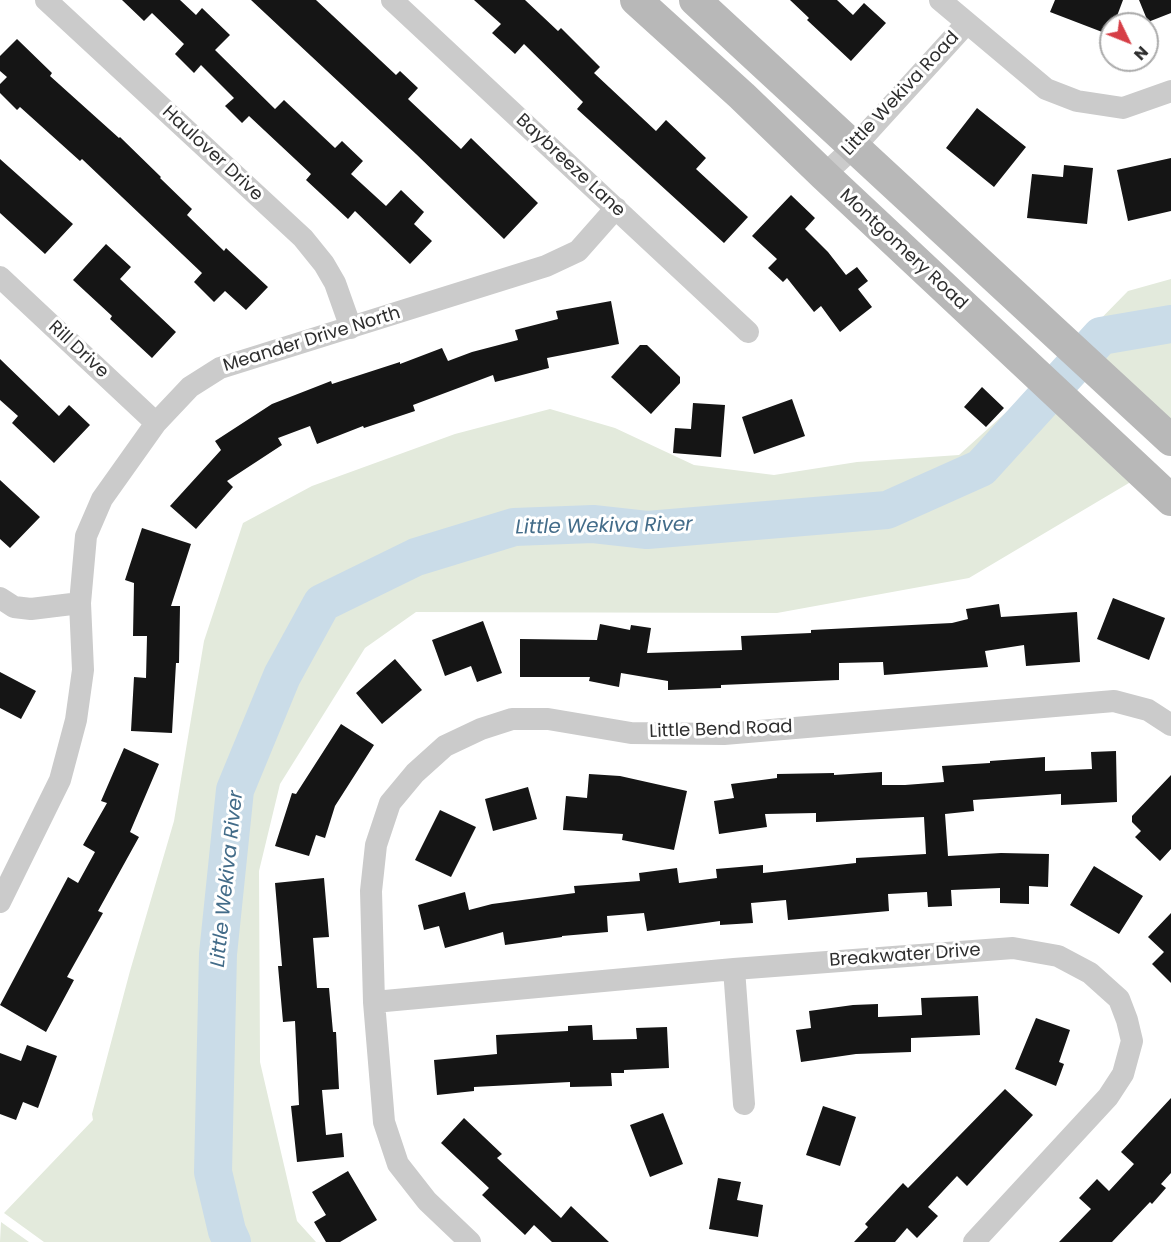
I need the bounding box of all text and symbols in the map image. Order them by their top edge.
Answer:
north arrow [1099,12,1159,72]
street label: Little Wekiva Road [838,27,964,161]
text: N [1129,41,1154,65]
street label: Haulover Drive [157,102,267,206]
street label: Baybreeze Lane [511,110,629,222]
street label: Montgomery Road [835,185,971,315]
street label: Meander Drive North [221,303,403,377]
street label: Rill Drive [44,317,112,383]
water label: Little Wekiva River [515,513,693,541]
street label: Little Bend Road [649,717,793,743]
water label: Little Wekiva River [207,790,249,968]
street label: Breakwater Drive [829,940,981,972]

